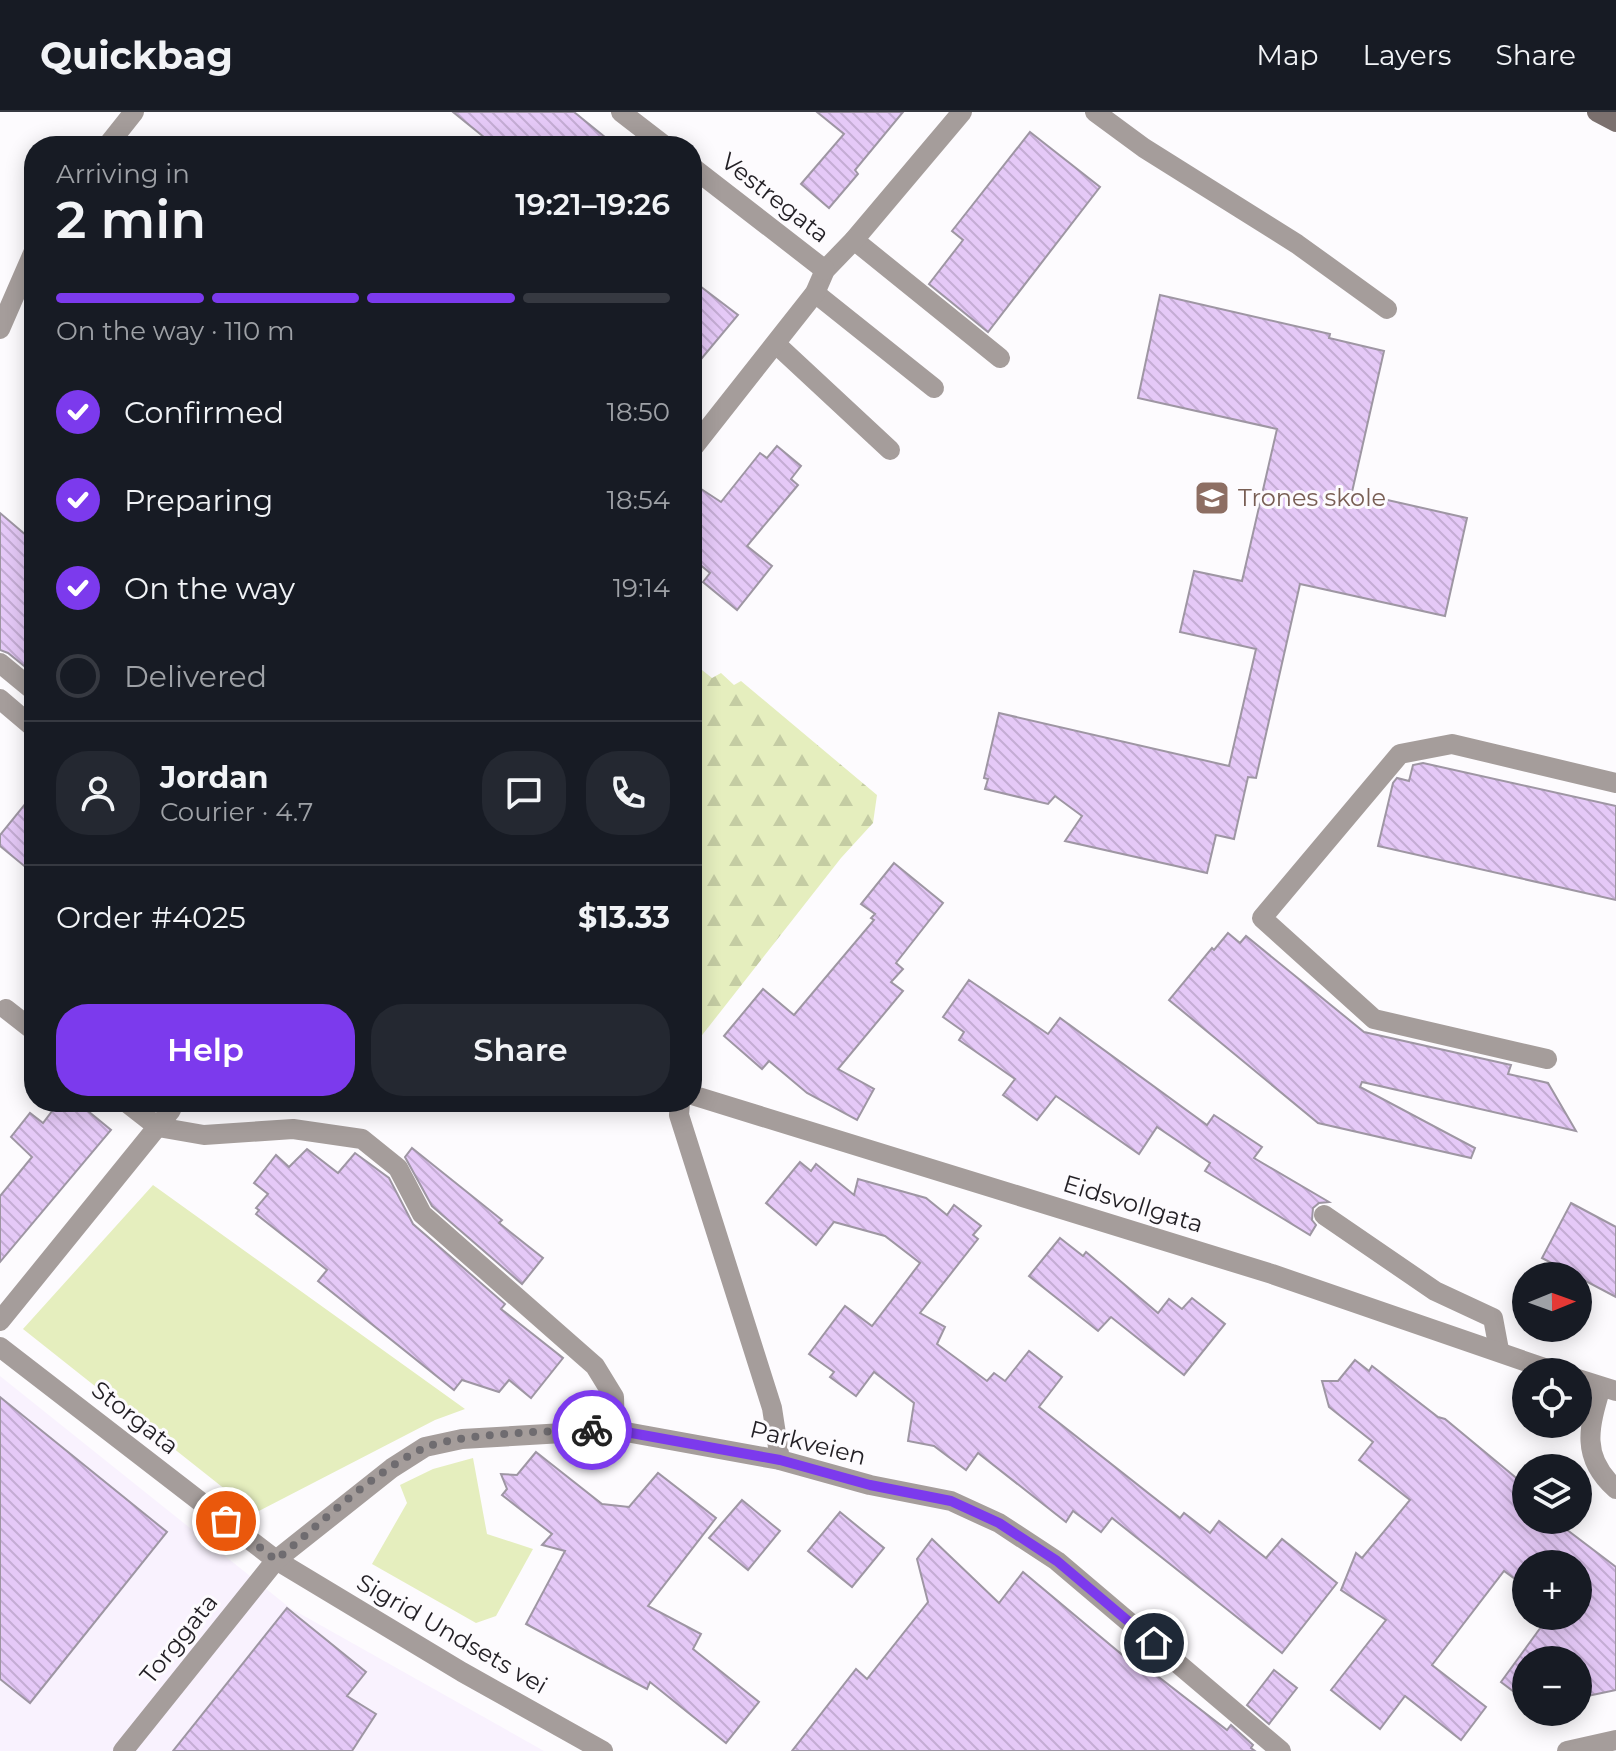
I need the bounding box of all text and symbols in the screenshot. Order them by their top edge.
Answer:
text: Quickbag [40,32,233,79]
text: Map [1256,38,1319,72]
text: Layers [1363,38,1452,72]
text: Share [1496,38,1576,72]
street label: Vestregata [715,146,835,249]
text: Arriving in [56,158,190,190]
text: 19:21–19:26 [515,186,670,223]
text: 2 min [56,188,206,251]
text: On the way · 110 m [56,315,295,347]
icon: check [56,390,100,434]
text: Confirmed [124,394,284,431]
text: 18:50 [607,396,670,428]
icon: check [56,478,100,522]
school or university icon: Trones skole [1193,479,1231,517]
text: Preparing [124,482,273,519]
place label: Trones skole [1238,483,1386,512]
text: 18:54 [607,484,670,516]
icon: check [56,566,100,610]
text: On the way [124,570,295,607]
text: 19:14 [613,572,670,604]
text: Delivered [124,658,267,695]
button: person [56,751,140,835]
button: chat [482,751,566,835]
button: phone [586,751,670,835]
text: Jordan [160,759,269,796]
text: Courier · 4.7 [160,796,313,828]
text: Order #4025 [56,899,246,936]
text: $13.33 [578,899,670,936]
button: Help [56,1004,355,1096]
button: Share [371,1004,670,1096]
street label: Eidsvollgata [1060,1168,1207,1239]
north arrow [1512,1262,1592,1342]
map controls [1512,1262,1592,1726]
button: locate [1512,1358,1592,1438]
street label: Storgata [86,1375,185,1461]
courier [552,1390,632,1470]
icon: bike [570,1408,614,1452]
street label: Parkveien [747,1414,869,1471]
button: layers [1512,1454,1592,1534]
pin [192,1487,260,1555]
icon: bag [204,1499,248,1543]
button: + [1512,1550,1592,1630]
street label: Sigrid Undsets vei [352,1567,553,1700]
street label: Torggata [134,1588,224,1690]
pin [1120,1609,1188,1677]
icon: home [1132,1621,1176,1665]
button: − [1512,1646,1592,1726]

